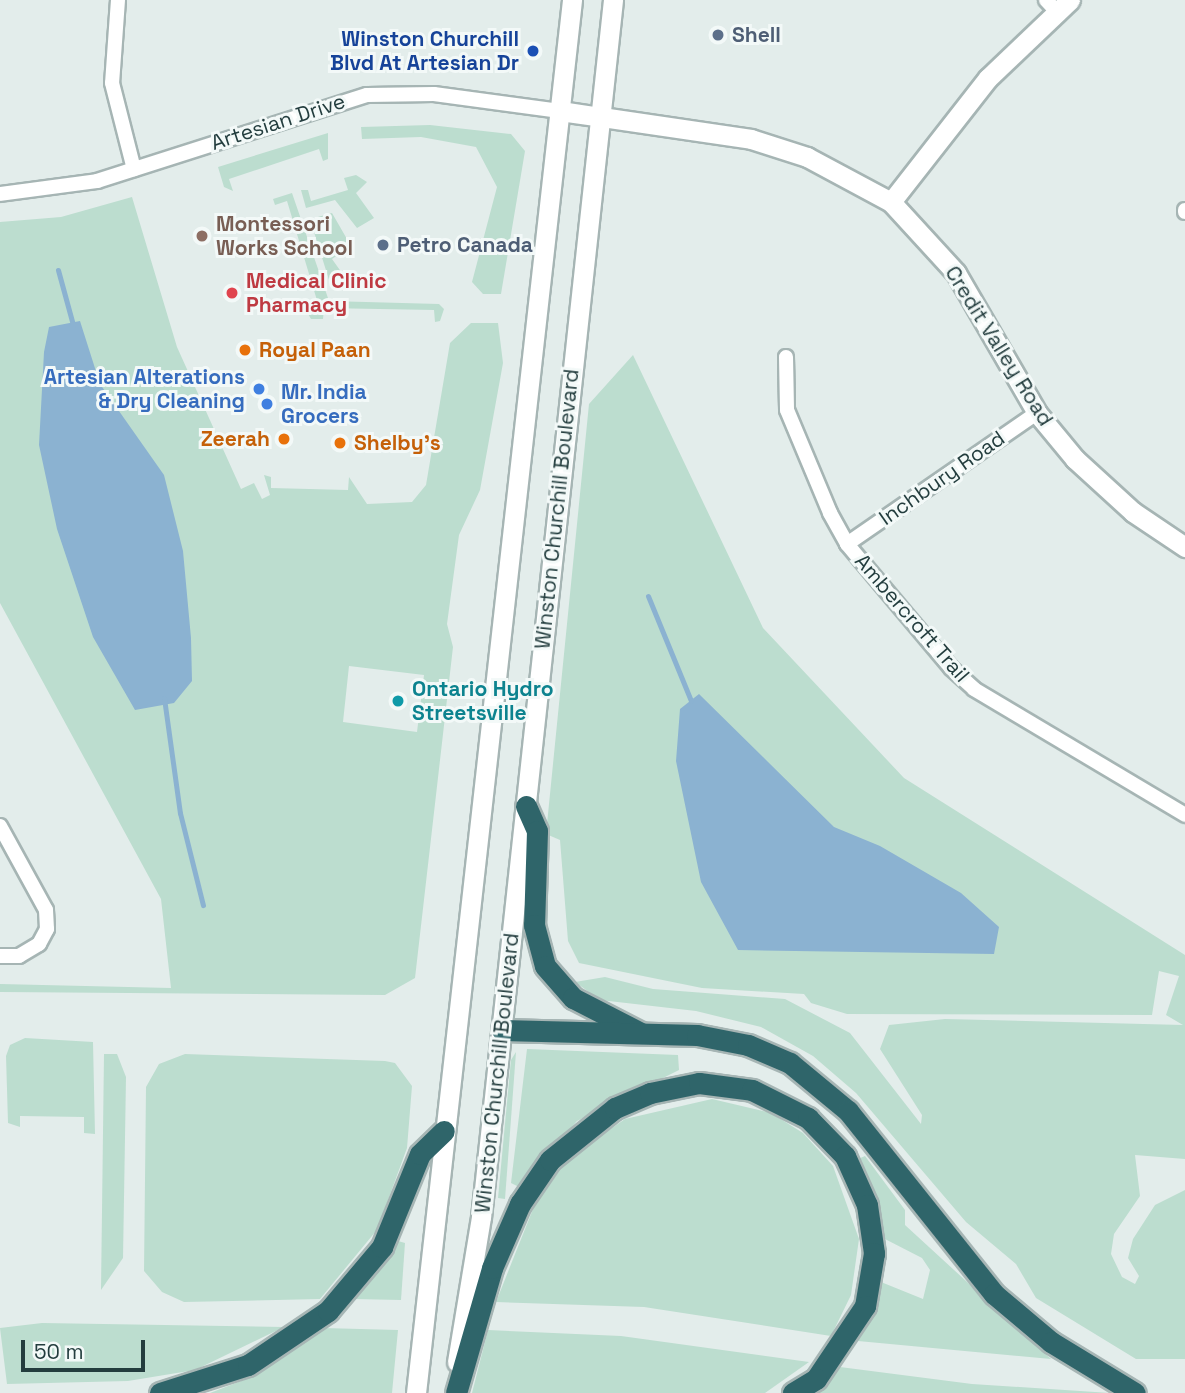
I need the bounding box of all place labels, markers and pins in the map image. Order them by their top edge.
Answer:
place label: Shell [732,22,781,48]
place label: Winston Churchill Blvd At Artesian Dr [330,26,519,76]
marker: Shell [710,27,726,43]
marker: Winston Churchill Blvd At Artesian Dr [525,43,541,59]
place label: Montessori Works School [216,211,353,261]
marker: Montessori Works School [194,228,210,244]
place label: Petro Canada [397,232,533,258]
marker: Petro Canada [375,237,391,253]
place label: Medical Clinic Pharmacy [246,268,387,318]
marker: Medical Clinic Pharmacy [224,285,240,301]
place label: Royal Paan [259,337,371,363]
marker: Royal Paan [237,342,253,358]
place label: Artesian Alterations & Dry Cleaning [43,364,245,414]
place label: Mr. India Grocers [281,379,367,429]
marker: Artesian Alterations & Dry Cleaning [251,381,267,397]
marker: Mr. India Grocers [259,396,275,412]
place label: Zeerah [201,426,270,452]
place label: Shelby’s [354,430,441,456]
marker: Zeerah [276,431,292,447]
marker: Shelby’s [332,435,348,451]
place label: Ontario Hydro Streetsville [412,676,554,726]
marker: Ontario Hydro Streetsville [390,693,406,709]

